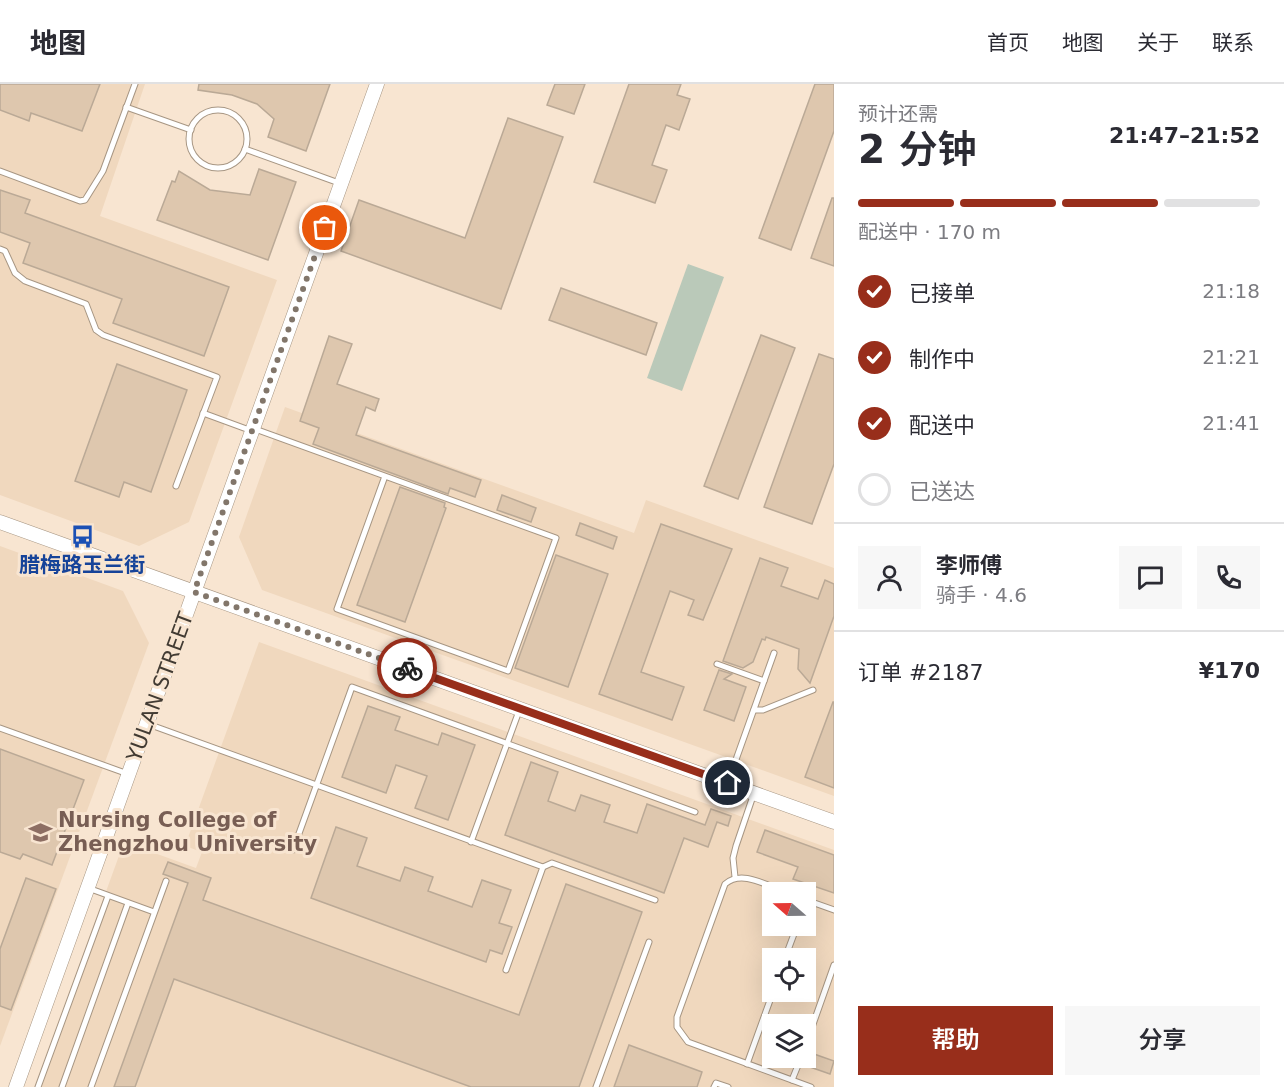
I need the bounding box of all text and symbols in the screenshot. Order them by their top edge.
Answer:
text: 地图 [30,27,86,60]
text: 首页 [987,31,1029,55]
text: 地图 [1062,31,1104,55]
text: 关于 [1137,31,1179,55]
text: 联系 [1212,31,1254,55]
text: 预计还需 [858,102,938,126]
text: 21:47–21:52 [1109,123,1260,148]
text: 2 分钟 [858,127,977,172]
pin [299,202,350,253]
icon: bag [308,211,341,244]
text: 配送中 · 170 m [858,220,1001,244]
icon: check [858,275,891,308]
text: 21:18 [1202,279,1260,303]
text: 已接单 [909,281,975,306]
icon: check [858,341,891,374]
text: 21:21 [1202,345,1260,369]
text: 制作中 [909,347,975,372]
icon: check [858,407,891,440]
text: 21:41 [1202,411,1260,435]
text: 配送中 [909,413,975,438]
text: 已送达 [909,479,975,504]
bus stop icon: 腊梅路玉兰街 [69,524,95,550]
button: person [858,546,921,609]
button: chat [1119,546,1182,609]
button: phone [1197,546,1260,609]
place label: 腊梅路玉兰街 [19,553,145,577]
text: 李师傅 [936,553,1002,578]
text: 骑手 · 4.6 [936,583,1027,607]
street label: YULAN STREET [121,609,198,766]
courier [377,638,437,698]
icon: bike [391,652,424,685]
text: ¥170 [1199,658,1260,683]
text: 订单 #2187 [858,660,983,685]
pin [702,757,753,808]
icon: home [711,766,744,799]
place label: Nursing College of Zhengzhou University [58,808,317,856]
school or university icon: Nursing College of Zhengzhou University [27,819,53,845]
north arrow [762,882,816,936]
map controls [762,882,816,1068]
button: locate [762,948,816,1002]
button: 帮助 [858,1006,1053,1075]
button: 分享 [1065,1006,1260,1075]
button: layers [762,1014,816,1068]

